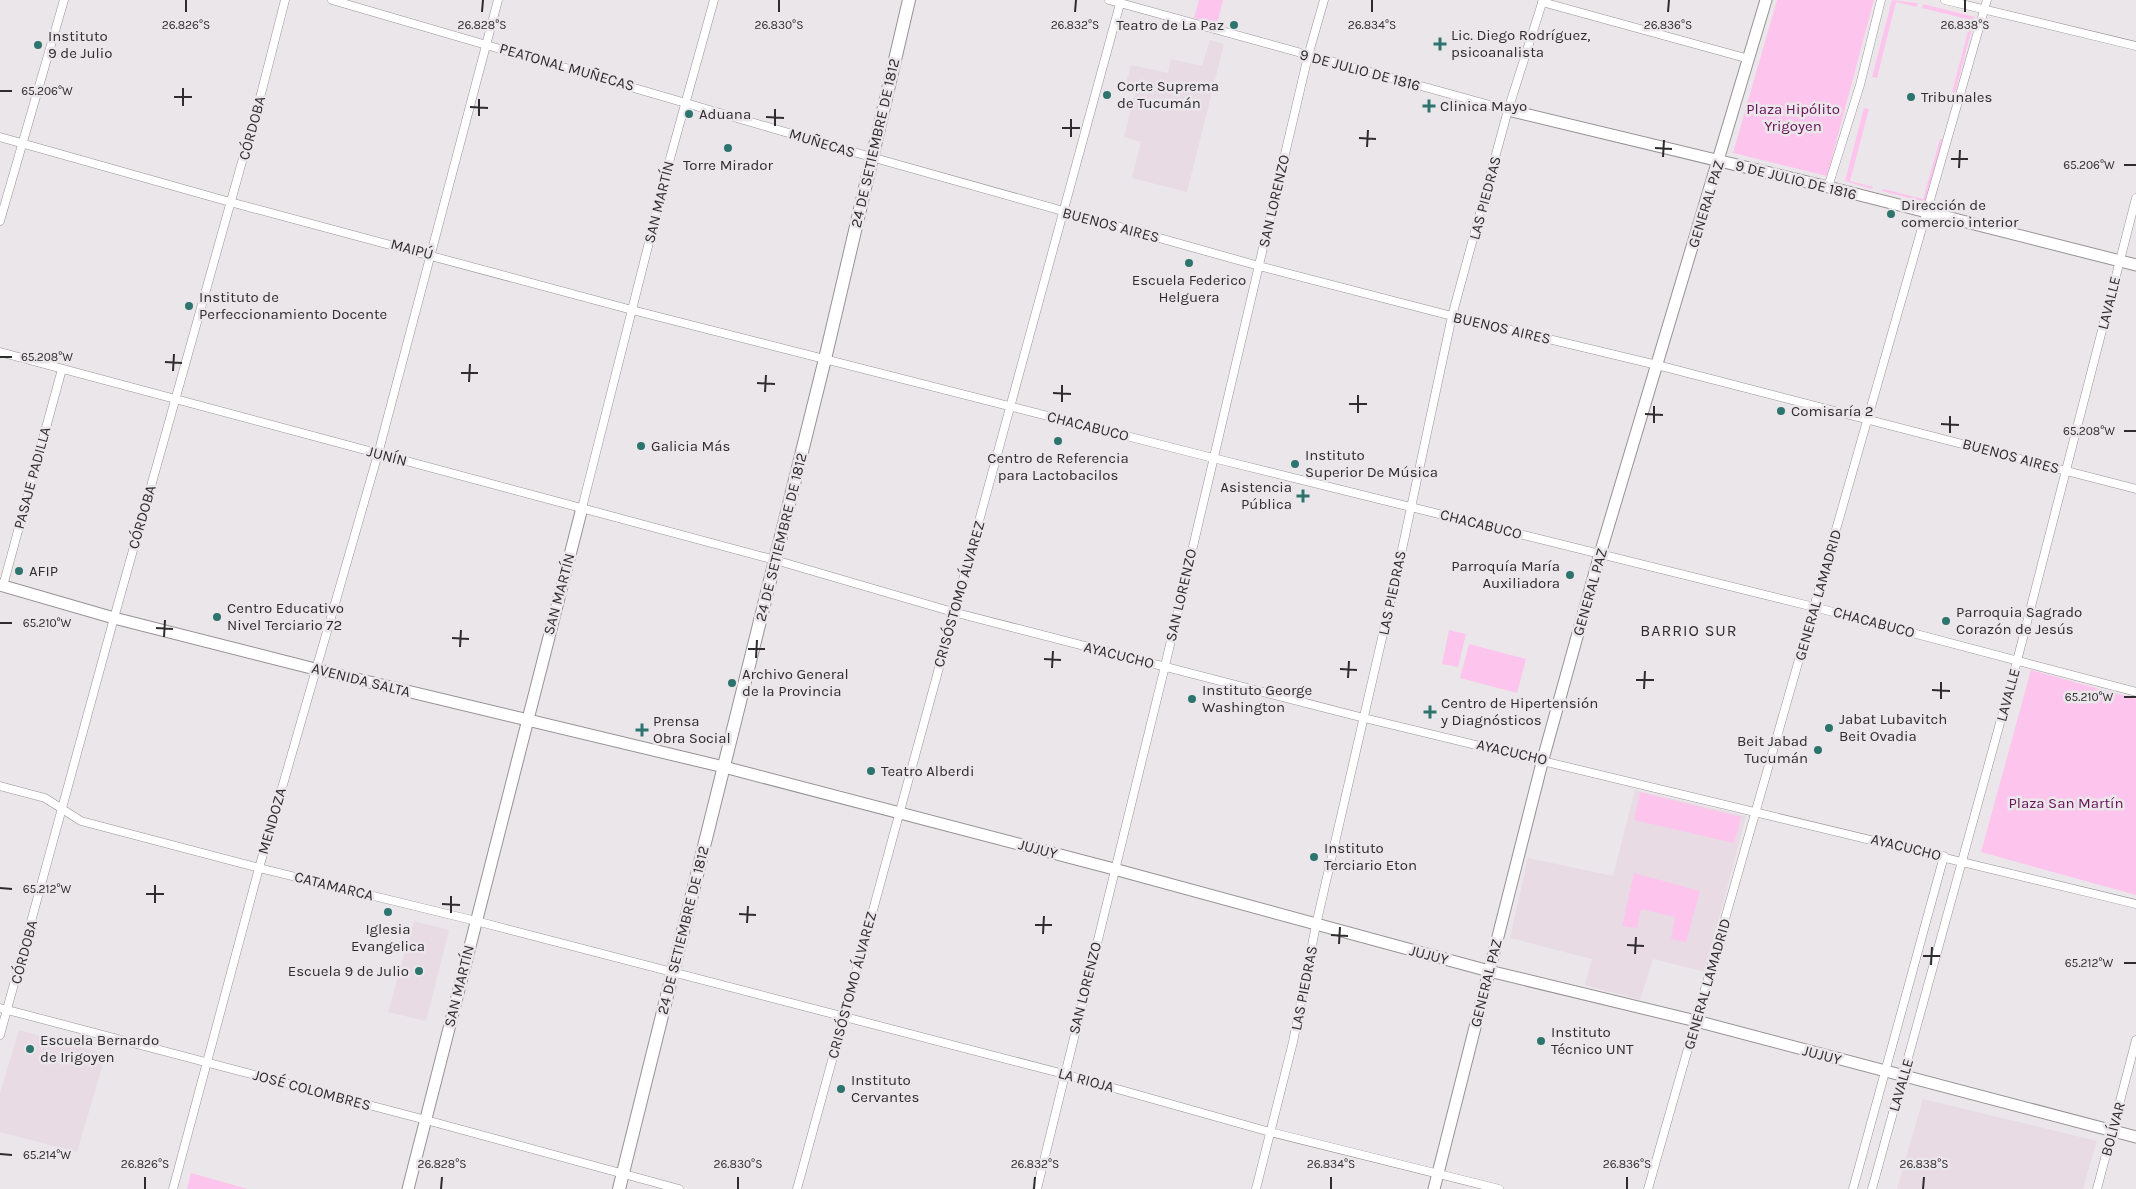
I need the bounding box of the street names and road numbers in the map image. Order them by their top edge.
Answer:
street label: PEATONAL MUÑECAS [497,39,637,95]
street label: 9 DE JULIO DE 1816 [1298,45,1422,95]
street label: 24 DE SETIEMBRE DE 1812 [847,57,903,229]
street label: CÓRDOBA [235,94,269,162]
street label: MUÑECAS [787,124,857,162]
street label: SAN LORENZO [1255,153,1293,249]
street label: LAS PIEDRAS [1465,154,1505,242]
street label: 9 DE JULIO DE 1816 [1734,156,1858,204]
street label: GENERAL PAZ [1684,158,1728,250]
street label: SAN MARTÍN [640,159,678,245]
street label: BUENOS AIRES [1061,203,1161,247]
street label: MAIPÚ [389,235,435,263]
street label: LAVALLE [2094,275,2124,331]
street label: BUENOS AIRES [1451,308,1553,348]
street label: CHACABUCO [1045,407,1131,445]
street label: PASAJE PADILLA [10,425,54,531]
street label: BUENOS AIRES [1961,434,2061,478]
street label: JUNÍN [365,442,409,470]
street label: 24 DE SETIEMBRE DE 1812 [751,451,811,623]
street label: CÓRDOBA [124,483,160,551]
street label: CHACABUCO [1438,505,1524,543]
street label: CRISÓSTOMO ÁLVAREZ [929,519,989,669]
street label: GENERAL LAMADRID [1791,527,1845,663]
street label: GENERAL PAZ [1569,546,1611,638]
street label: SAN LORENZO [1162,547,1200,643]
street label: LAS PIEDRAS [1374,549,1410,637]
street label: SAN MARTÍN [539,551,579,637]
street label: CHACABUCO [1831,602,1917,642]
street label: AYACUCHO [1082,638,1156,672]
street label: AVENIDA SALTA [310,659,413,701]
street label: LAVALLE [1992,666,2024,724]
street label: AYACUCHO [1475,735,1549,769]
street label: MENDOZA [254,785,290,856]
street label: AYACUCHO [1869,830,1943,864]
street label: JUJUY [1016,835,1060,863]
street label: 24 DE SETIEMBRE DE 1812 [653,844,713,1016]
street label: CATAMARCA [293,867,376,905]
street label: CRISÓSTOMO ÁLVAREZ [824,909,880,1061]
street label: GENERAL LAMADRID [1680,916,1734,1052]
street label: CÓRDOBA [7,918,41,986]
street label: GENERAL PAZ [1466,937,1506,1029]
street label: SAN LORENZO [1065,940,1105,1036]
street label: JUJUY [1407,941,1451,969]
street label: SAN MARTÍN [440,943,478,1029]
street label: LAS PIEDRAS [1287,944,1321,1032]
street label: JUJUY [1800,1041,1844,1069]
street label: LAVALLE [1885,1056,1917,1114]
street label: LA RIOJA [1056,1064,1116,1096]
street label: JOSÉ COLOMBRES [251,1066,373,1114]
street label: BOLÍVAR [2097,1100,2129,1158]

